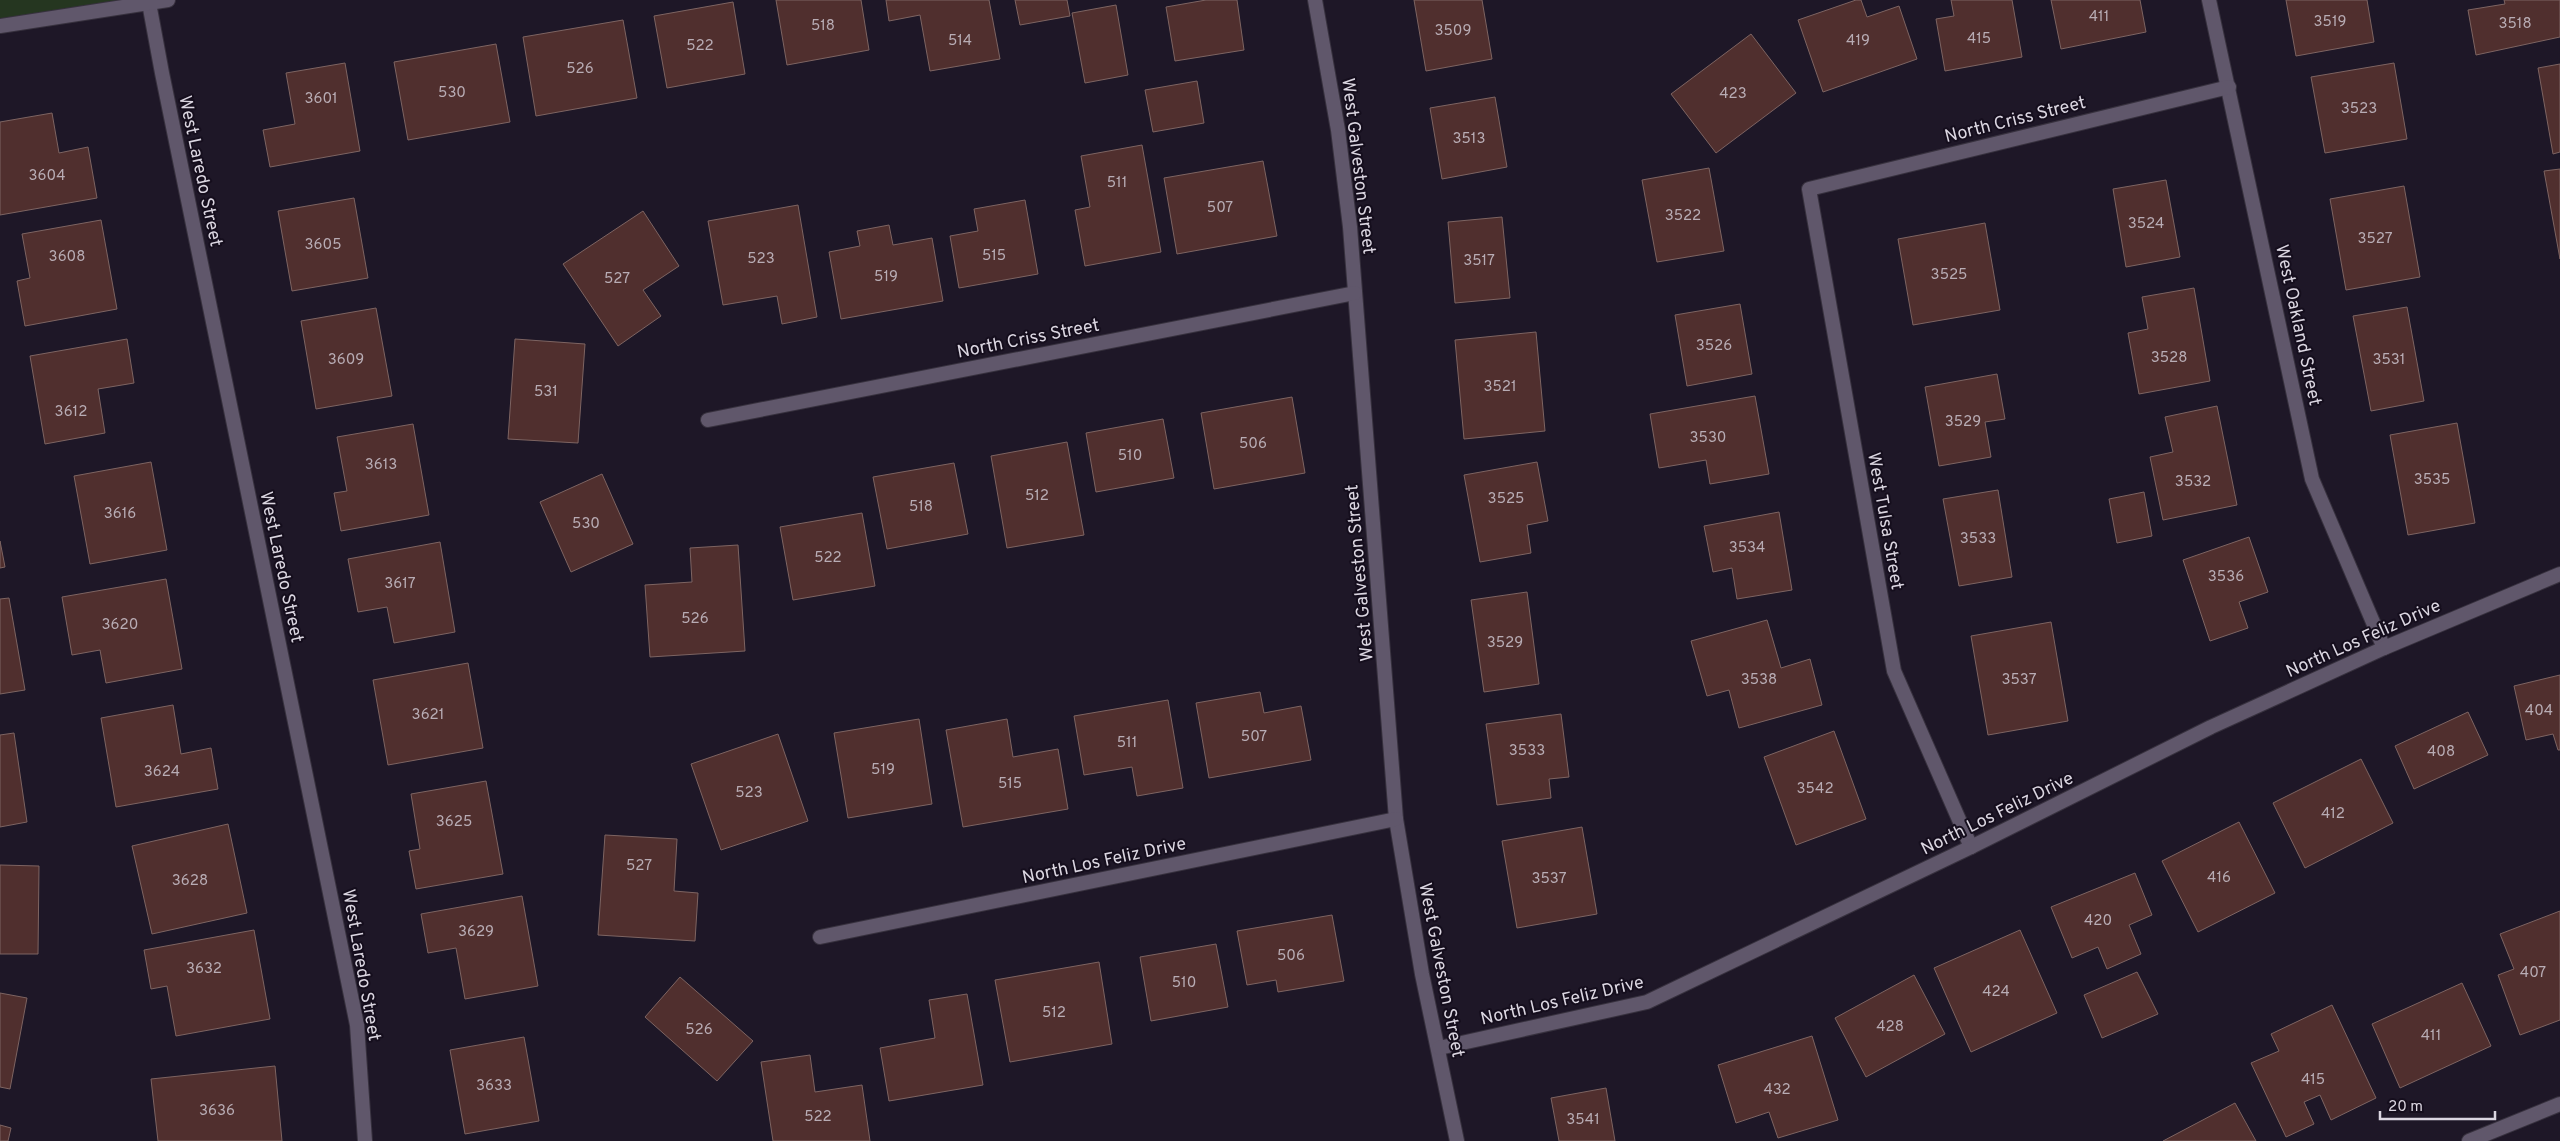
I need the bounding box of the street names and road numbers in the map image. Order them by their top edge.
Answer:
street label: West Galveston Street [1335,77,1380,256]
street label: North Criss Street [1942,92,2088,149]
street label: West Laredo Street [172,94,227,249]
street label: West Oakland Street [2269,243,2326,408]
street label: North Criss Street [955,314,1101,365]
street label: West Tulsa Street [1861,451,1908,592]
street label: West Galveston Street [1341,483,1380,662]
street label: West Laredo Street [253,490,308,645]
street label: North Los Feliz Drive [2283,595,2445,684]
street label: North Los Feliz Drive [1918,767,2078,861]
street label: North Los Feliz Drive [1020,833,1188,890]
street label: West Galveston Street [1412,881,1469,1060]
street label: West Laredo Street [336,888,385,1043]
street label: North Los Feliz Drive [1478,971,1646,1031]

